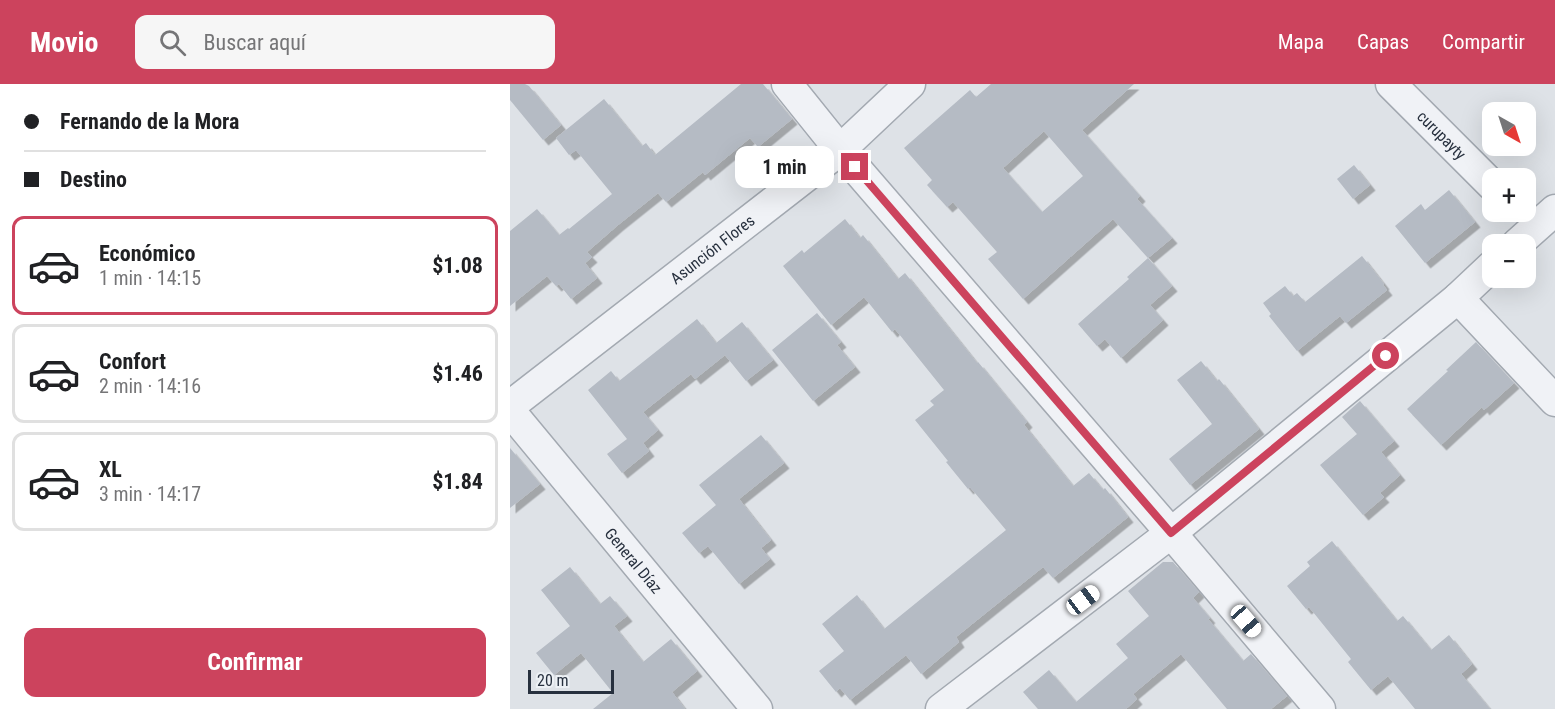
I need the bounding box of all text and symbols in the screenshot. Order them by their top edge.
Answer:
search box [135,15,555,69]
text: Movio [30,26,99,59]
icon: search [156,26,189,59]
text: Buscar aquí [204,30,306,55]
text: Mapa [1278,30,1324,54]
text: Capas [1357,30,1409,54]
text: Compartir [1442,30,1525,54]
north arrow [1482,102,1536,156]
map controls [1482,102,1536,288]
street label: curupayty [1413,107,1470,164]
text: Fernando de la Mora [60,109,239,134]
callout: 1 min [735,146,834,188]
route end [841,153,868,180]
text: 1 min [762,155,807,179]
text: Destino [60,167,127,192]
button: + [1482,168,1536,222]
street label: Asunción Flores [667,211,758,288]
button: − [1482,234,1536,288]
icon: car [27,239,81,293]
text: Económico [99,241,195,266]
text: $1.08 [432,253,483,278]
text: 1 min · 14:15 [99,266,201,290]
route start [1372,342,1399,369]
icon: car [27,347,81,401]
text: Confort [99,349,166,374]
text: $1.46 [432,361,483,386]
text: 2 min · 14:16 [99,374,201,398]
icon: car [27,455,81,509]
text: XL [99,457,122,482]
text: $1.84 [432,469,483,494]
text: 3 min · 14:17 [99,482,201,506]
street label: General Díaz [601,524,666,597]
car [1063,582,1103,618]
car [1227,602,1265,640]
button: Confirmar [24,628,486,697]
scale bar [528,667,614,694]
text: 20 m [537,671,569,690]

